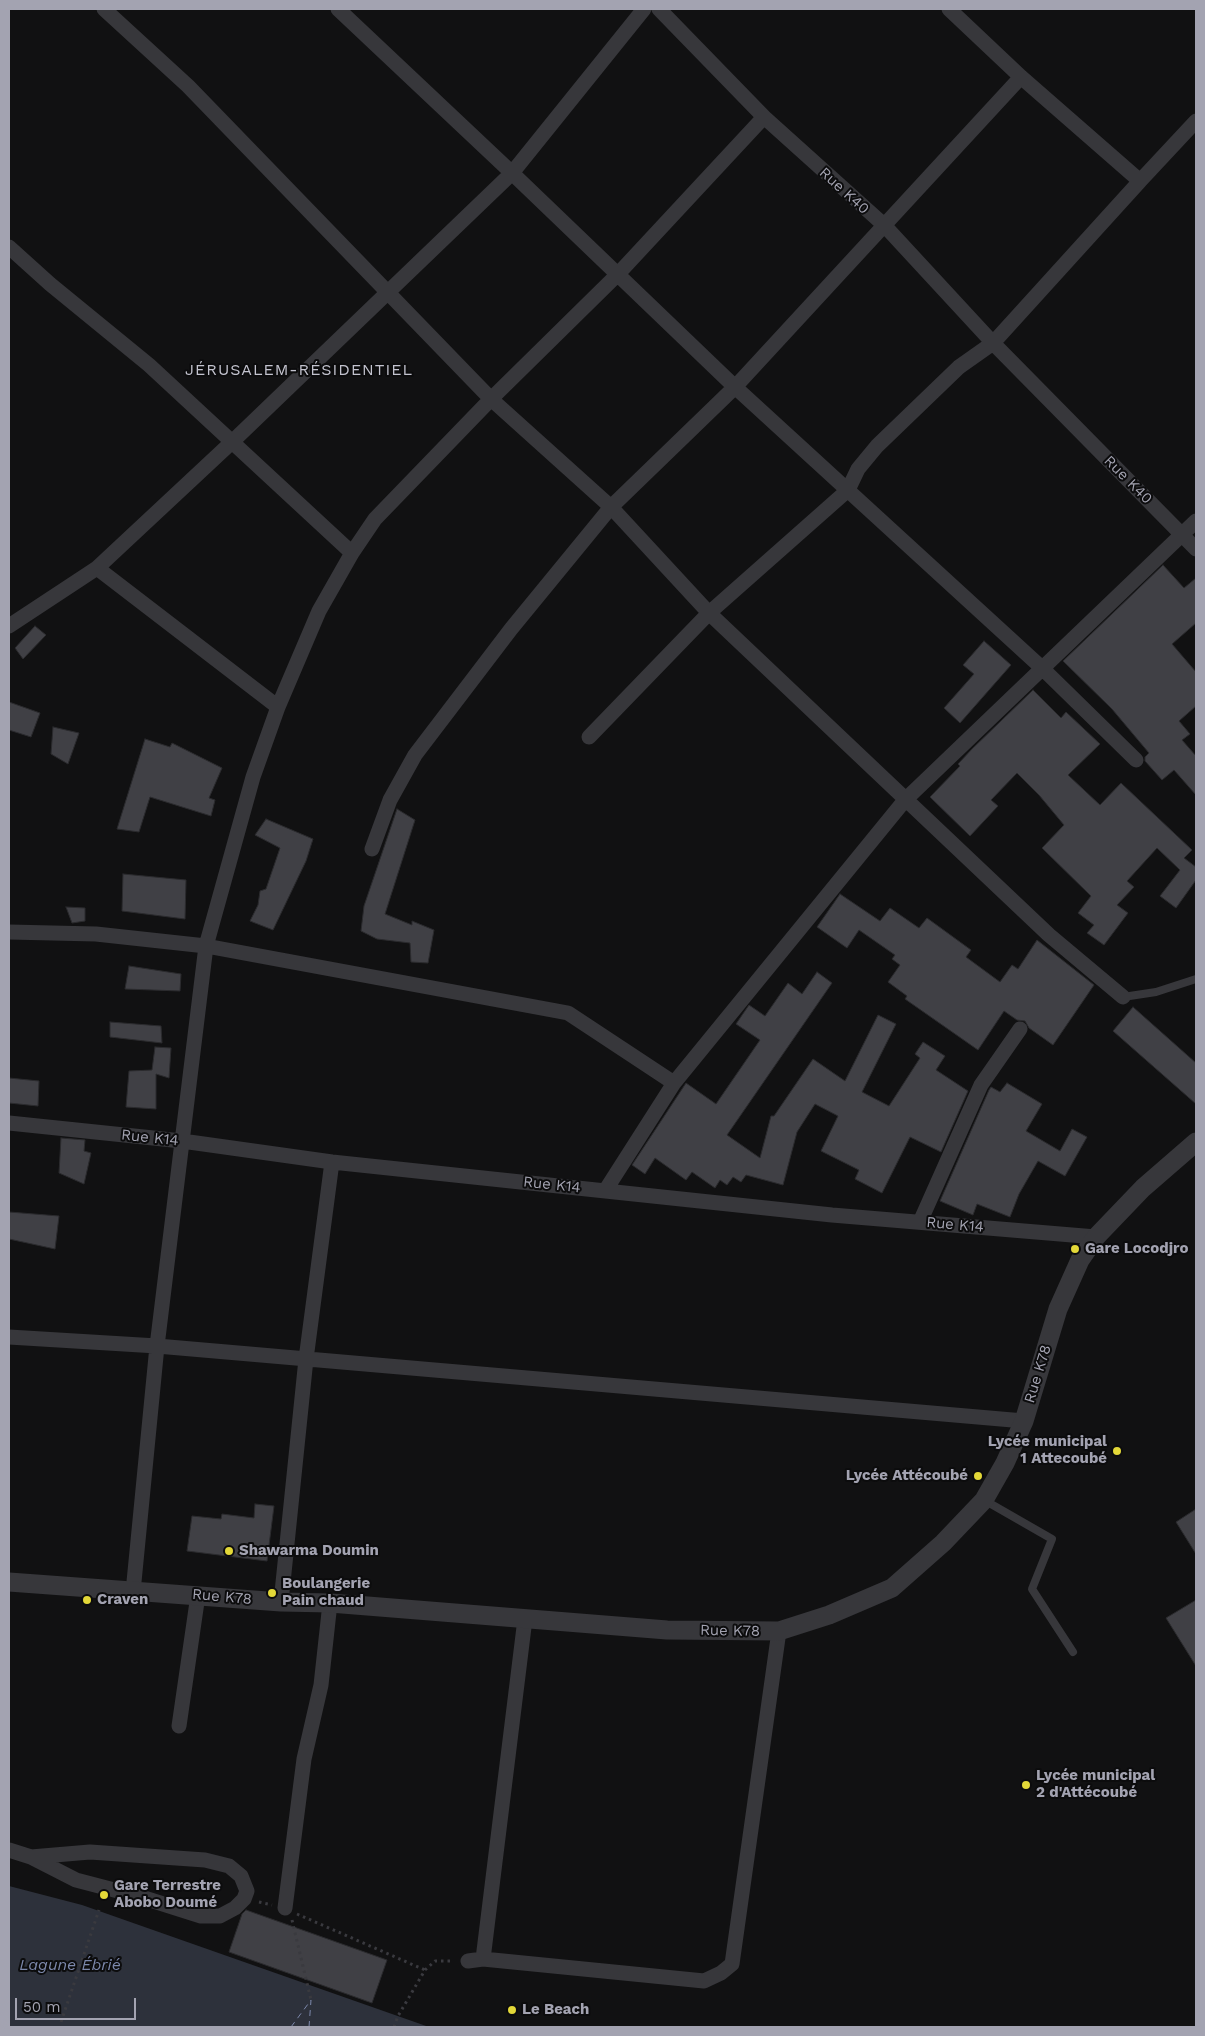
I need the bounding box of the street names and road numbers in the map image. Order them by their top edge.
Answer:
street label: Rue K40 [815,164,873,218]
street label: Rue K40 [1100,452,1156,508]
street label: Rue K14 [120,1126,180,1150]
street label: Rue K14 [522,1173,582,1197]
street label: Rue K14 [925,1214,985,1236]
street label: Rue K78 [1021,1343,1055,1405]
street label: Rue K78 [191,1585,253,1609]
street label: Rue K78 [700,1621,760,1641]

